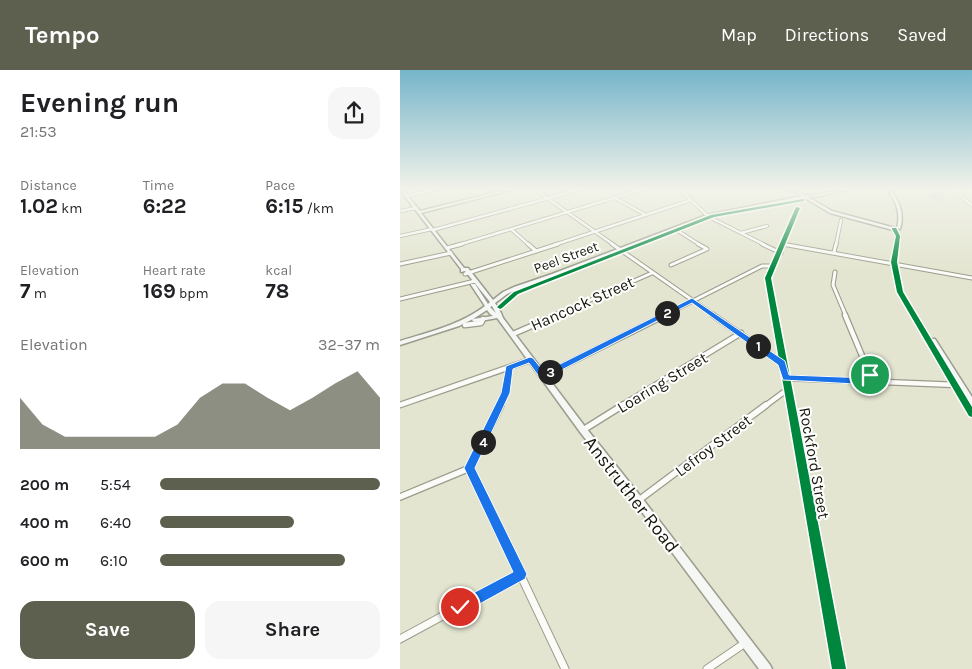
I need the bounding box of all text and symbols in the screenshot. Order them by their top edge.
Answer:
text: Tempo [25,21,99,49]
text: Map [721,24,757,46]
text: Directions [785,24,869,46]
text: Saved [897,24,947,46]
text: Evening run [20,86,179,119]
button: share [328,87,380,139]
text: 21:53 [20,122,57,141]
text: Distance [20,177,77,194]
text: Time [143,177,174,194]
text: Pace [265,177,295,194]
text: 1.02 [20,194,58,218]
text: 6:22 [143,194,186,218]
text: 6:15 [265,194,303,218]
text: km [58,200,82,217]
text: /km [303,200,334,217]
street label: Peel Street [531,238,601,277]
text: Elevation [20,262,79,279]
text: Heart rate [143,262,206,279]
text: kcal [265,262,292,279]
street label: Hancock Street [528,272,637,335]
text: 7 [20,279,30,303]
text: 169 [143,279,176,303]
text: 78 [265,279,289,303]
text: m [30,285,47,302]
text: bpm [176,285,209,302]
pin: 2 [654,300,680,326]
text: 2 [663,305,672,322]
pin: 1 [746,334,770,358]
text: Elevation [20,335,88,354]
text: 32–37 m [318,335,380,354]
text: 1 [756,338,761,355]
street label: Loaring Street [614,348,711,417]
pin [849,354,891,396]
pin: 3 [538,360,562,384]
icon: arrive [856,361,884,389]
text: 3 [546,364,555,381]
street label: Rockford Street [795,406,834,520]
street label: Lefroy Street [671,410,755,480]
pin: 4 [470,430,496,454]
street label: Anstruther Road [579,432,683,557]
text: 4 [479,434,488,451]
text: 200 m [20,475,69,494]
text: 5:54 [100,475,131,494]
text: 400 m [20,513,69,532]
text: 6:40 [100,513,131,532]
text: 600 m [20,551,69,570]
text: 6:10 [100,551,128,570]
pin [439,586,481,628]
icon: check [446,593,474,621]
button: Save [20,601,195,659]
button: Share [205,601,380,659]

